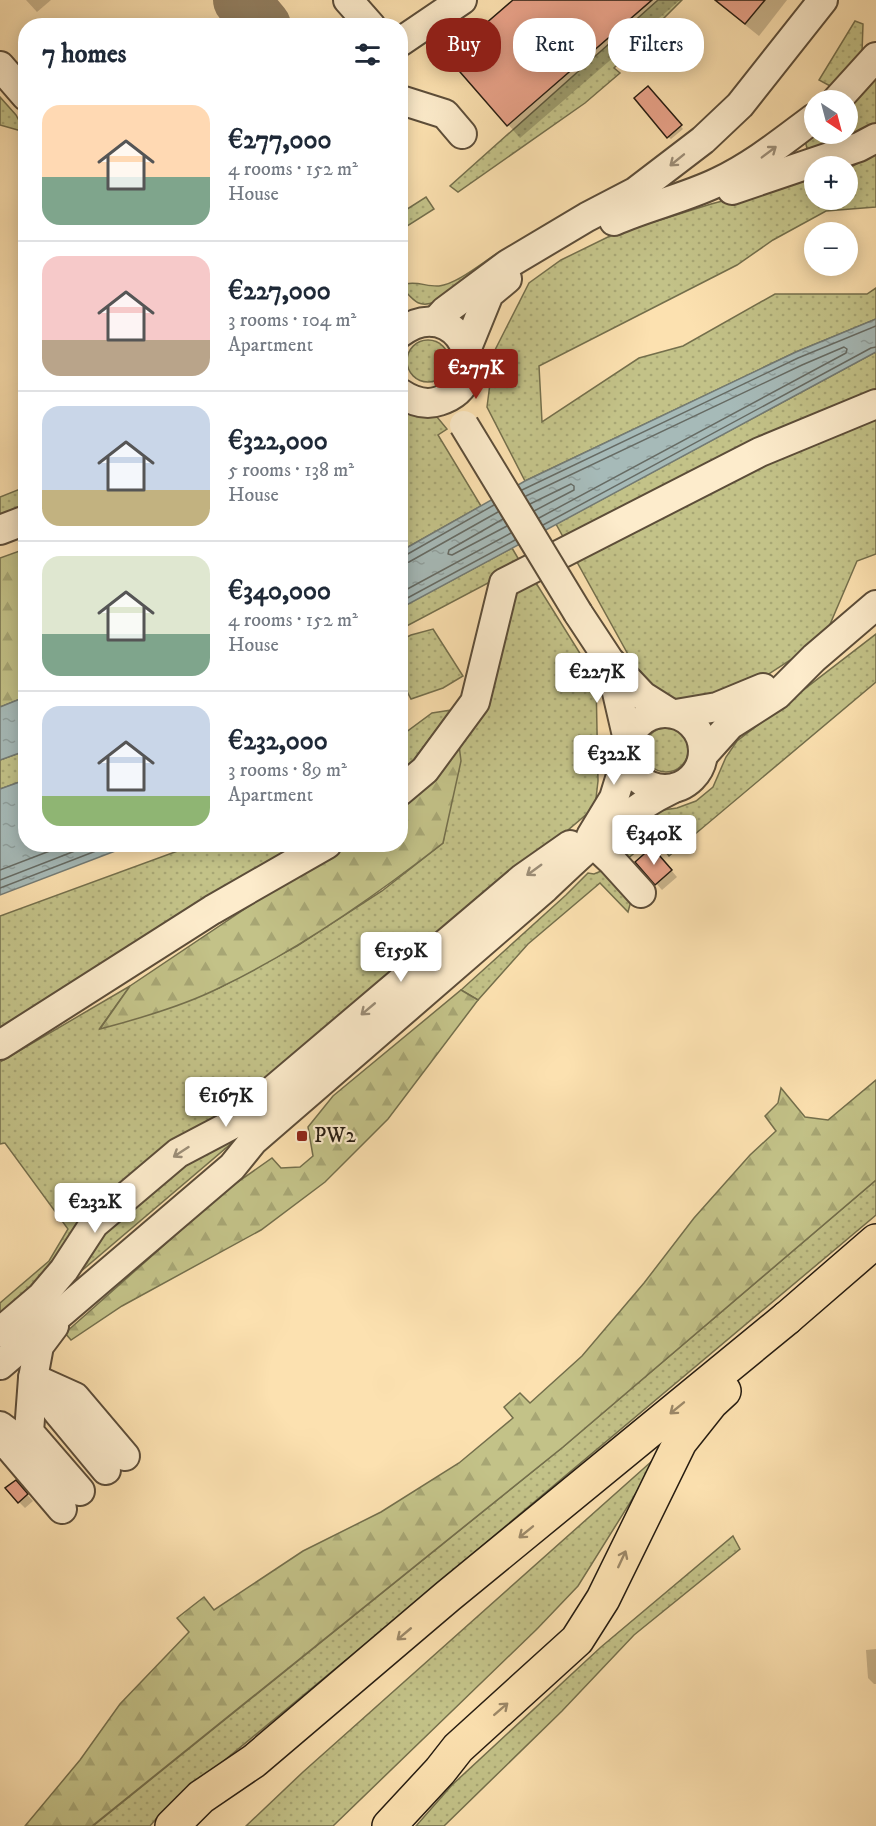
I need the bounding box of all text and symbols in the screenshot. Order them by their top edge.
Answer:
chip: Buy [426,18,501,72]
chip: Rent [513,18,596,72]
chip: Filters [608,18,704,72]
text: 7 homes [42,38,126,71]
icon: filters [351,38,384,71]
north arrow [804,90,858,144]
map controls [804,90,858,276]
text: €277,000 [228,124,332,157]
icon: home [90,129,162,201]
one-way arrow [760,146,776,159]
one-way arrow [670,154,686,167]
button: + [804,156,858,210]
text: 4 rooms · 152 m² [228,157,358,182]
text: House [228,182,279,207]
button: − [804,222,858,276]
text: €227,000 [228,275,331,308]
icon: home [90,280,162,352]
text: 3 rooms · 104 m² [228,308,356,333]
text: Apartment [228,333,313,358]
pin: €277K [434,349,518,400]
text: €277K [448,356,504,381]
text: €322,000 [228,425,328,458]
icon: home [90,430,162,502]
text: 5 rooms · 138 m² [228,458,354,483]
text: House [228,483,279,508]
text: €340,000 [228,575,331,608]
icon: home [90,580,162,652]
text: 4 rooms · 152 m² [228,608,358,633]
text: House [228,633,279,658]
pin: €227K [555,653,639,704]
text: €227K [569,660,625,685]
text: €232,000 [228,725,328,758]
icon: home [90,730,162,802]
pin: €322K [572,735,656,786]
text: €322K [588,742,640,767]
text: 3 rooms · 89 m² [228,758,347,783]
text: Apartment [228,783,313,808]
pin: €340K [612,815,696,866]
text: €340K [626,822,682,847]
one-way arrow [526,864,542,877]
pin: €159K [359,932,443,983]
text: €159K [375,939,427,964]
one-way arrow [361,1002,376,1016]
pin: €167K [184,1077,268,1128]
text: €167K [199,1084,253,1109]
place label: PW2 [314,1123,356,1149]
marker: PW2 [295,1129,309,1143]
one-way arrow [173,1147,190,1159]
pin: €232K [53,1183,137,1234]
text: €232K [69,1190,121,1215]
one-way arrow [669,1402,685,1415]
one-way arrow [519,1525,534,1539]
one-way arrow [617,1551,629,1569]
one-way arrow [397,1627,412,1641]
one-way arrow [494,1702,509,1716]

